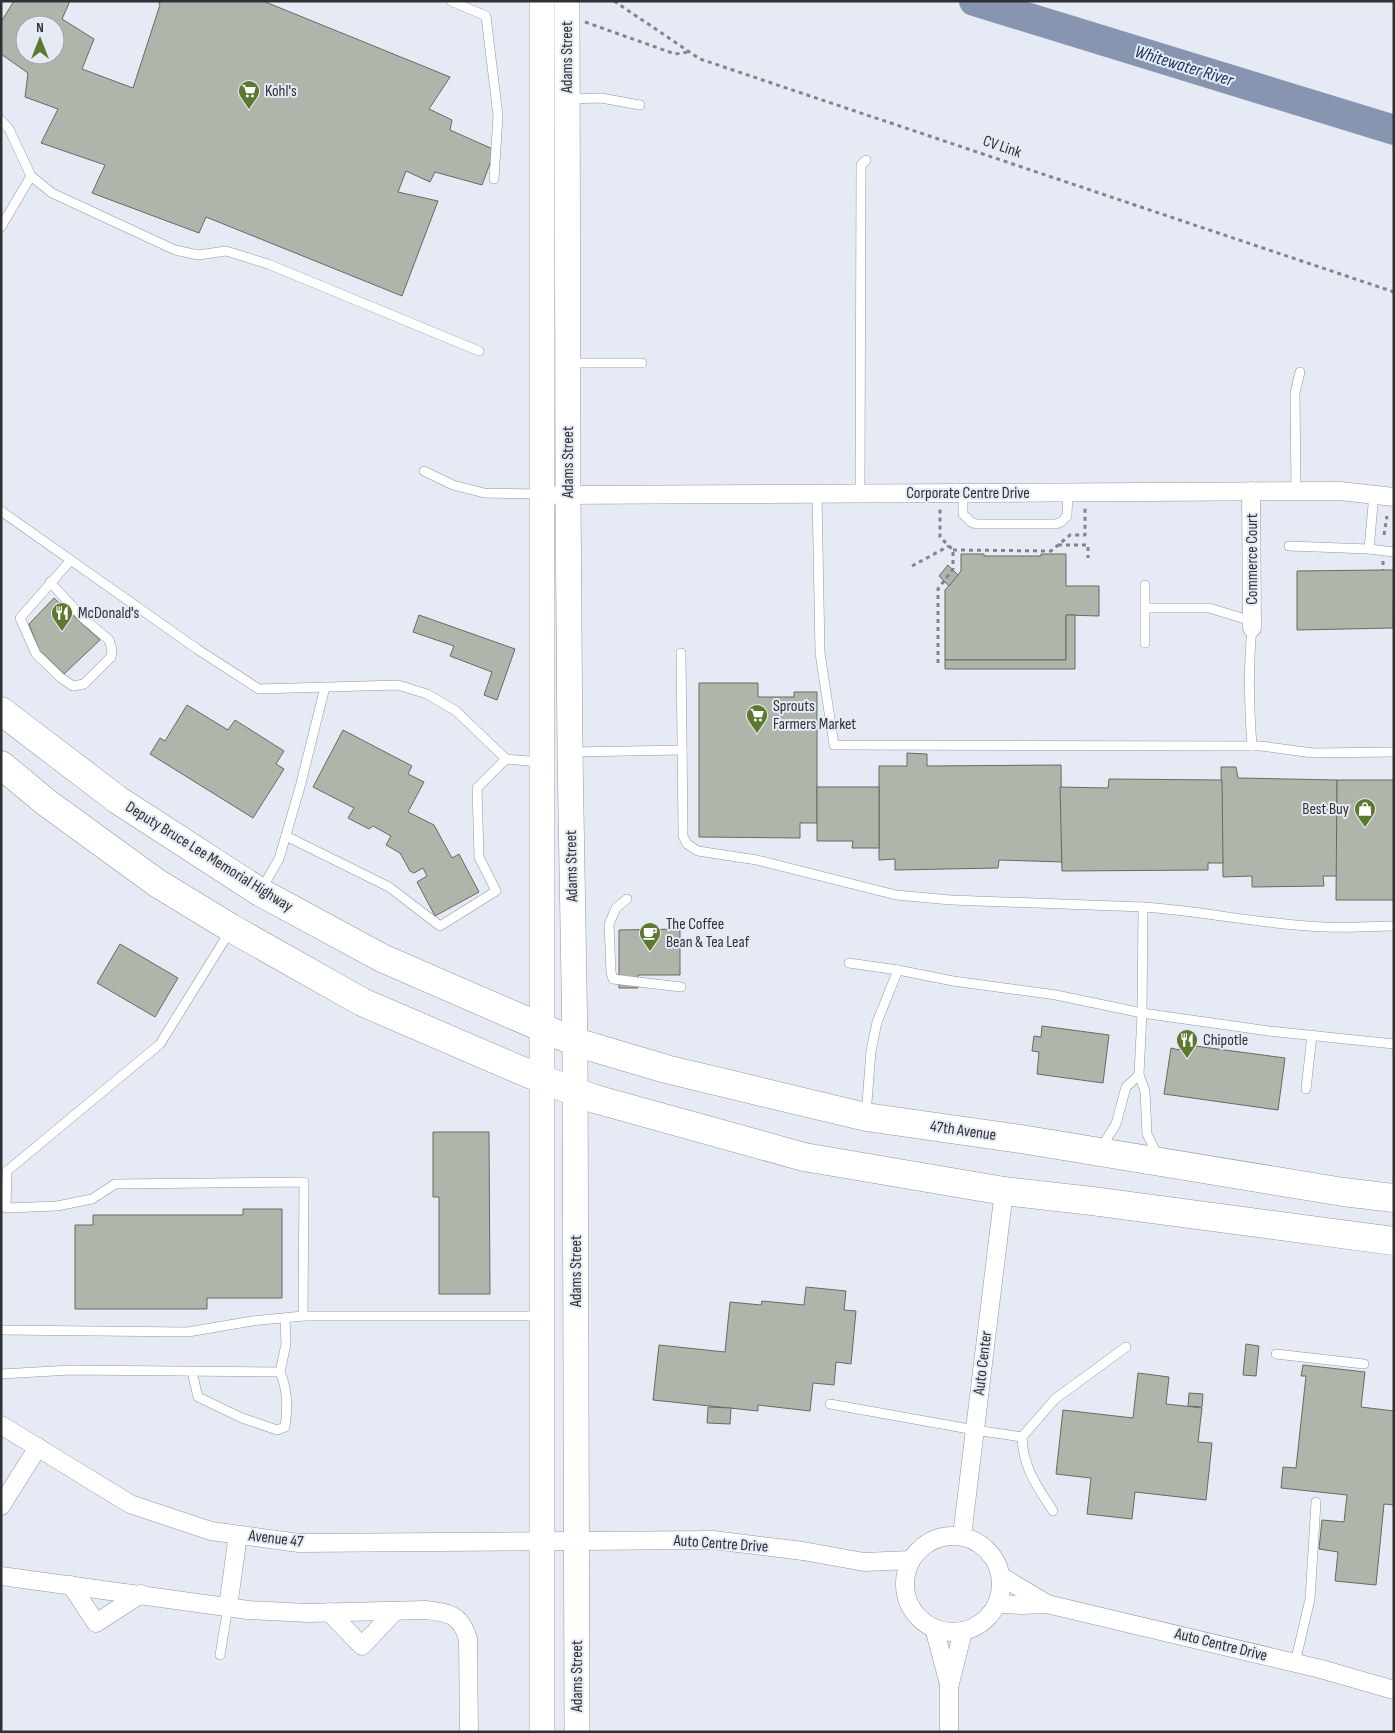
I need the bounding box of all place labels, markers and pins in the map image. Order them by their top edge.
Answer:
supermarket icon: Kohl's [237,79,261,110]
place label: Kohl's [265,82,297,101]
restaurant icon: McDonald's [50,601,74,632]
place label: McDonald's [78,604,140,623]
place label: Sprouts Farmers Market [773,697,856,734]
supermarket icon: Sprouts Farmers Market [745,703,769,734]
shop icon: Best Buy [1353,797,1377,828]
place label: Best Buy [1302,800,1349,819]
place label: The Coffee Bean & Tea Leaf [666,915,750,952]
cafe icon: The Coffee Bean & Tea Leaf [638,921,662,952]
restaurant icon: Chipotle [1175,1028,1199,1059]
place label: Chipotle [1203,1031,1248,1050]

